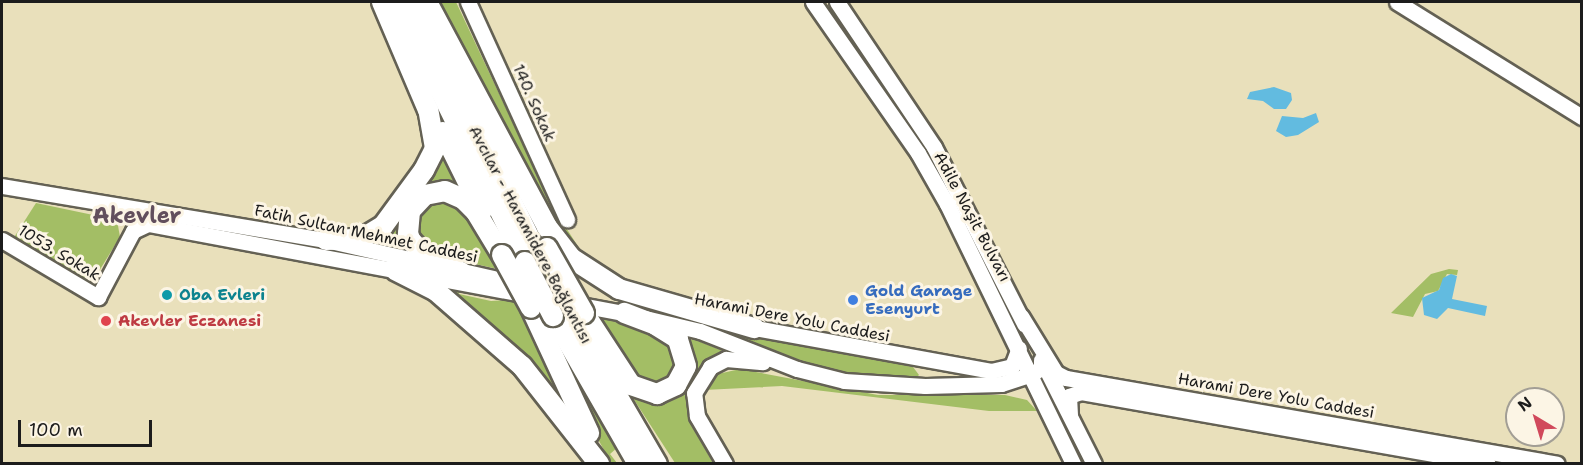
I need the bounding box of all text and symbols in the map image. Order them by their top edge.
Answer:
street label: 140. Sokak [508,61,560,145]
street label: Avcılar - Haramidere Bağlantısı [464,123,596,347]
street label: Adile Naşit Bulvarı [930,149,1014,285]
street label: Fatih Sultan Mehmet Caddesi [252,201,480,267]
district label: Akevler [93,203,181,229]
street label: 1053. Sokak [14,221,104,285]
place label: Gold Garage Esenyurt [865,281,972,319]
place label: Oba Evleri [179,285,265,305]
marker: Oba Evleri [160,288,174,302]
street label: Harami Dere Yolu Caddesi [693,290,891,346]
marker: Gold Garage Esenyurt [846,293,860,307]
place label: Akevler Eczanesi [118,311,261,331]
marker: Akevler Eczanesi [99,314,113,328]
street label: Harami Dere Yolu Caddesi [1176,369,1376,423]
north arrow [1505,387,1565,447]
text: N [1513,392,1536,416]
scale bar [21,408,154,446]
text: 100 m [29,418,83,442]

